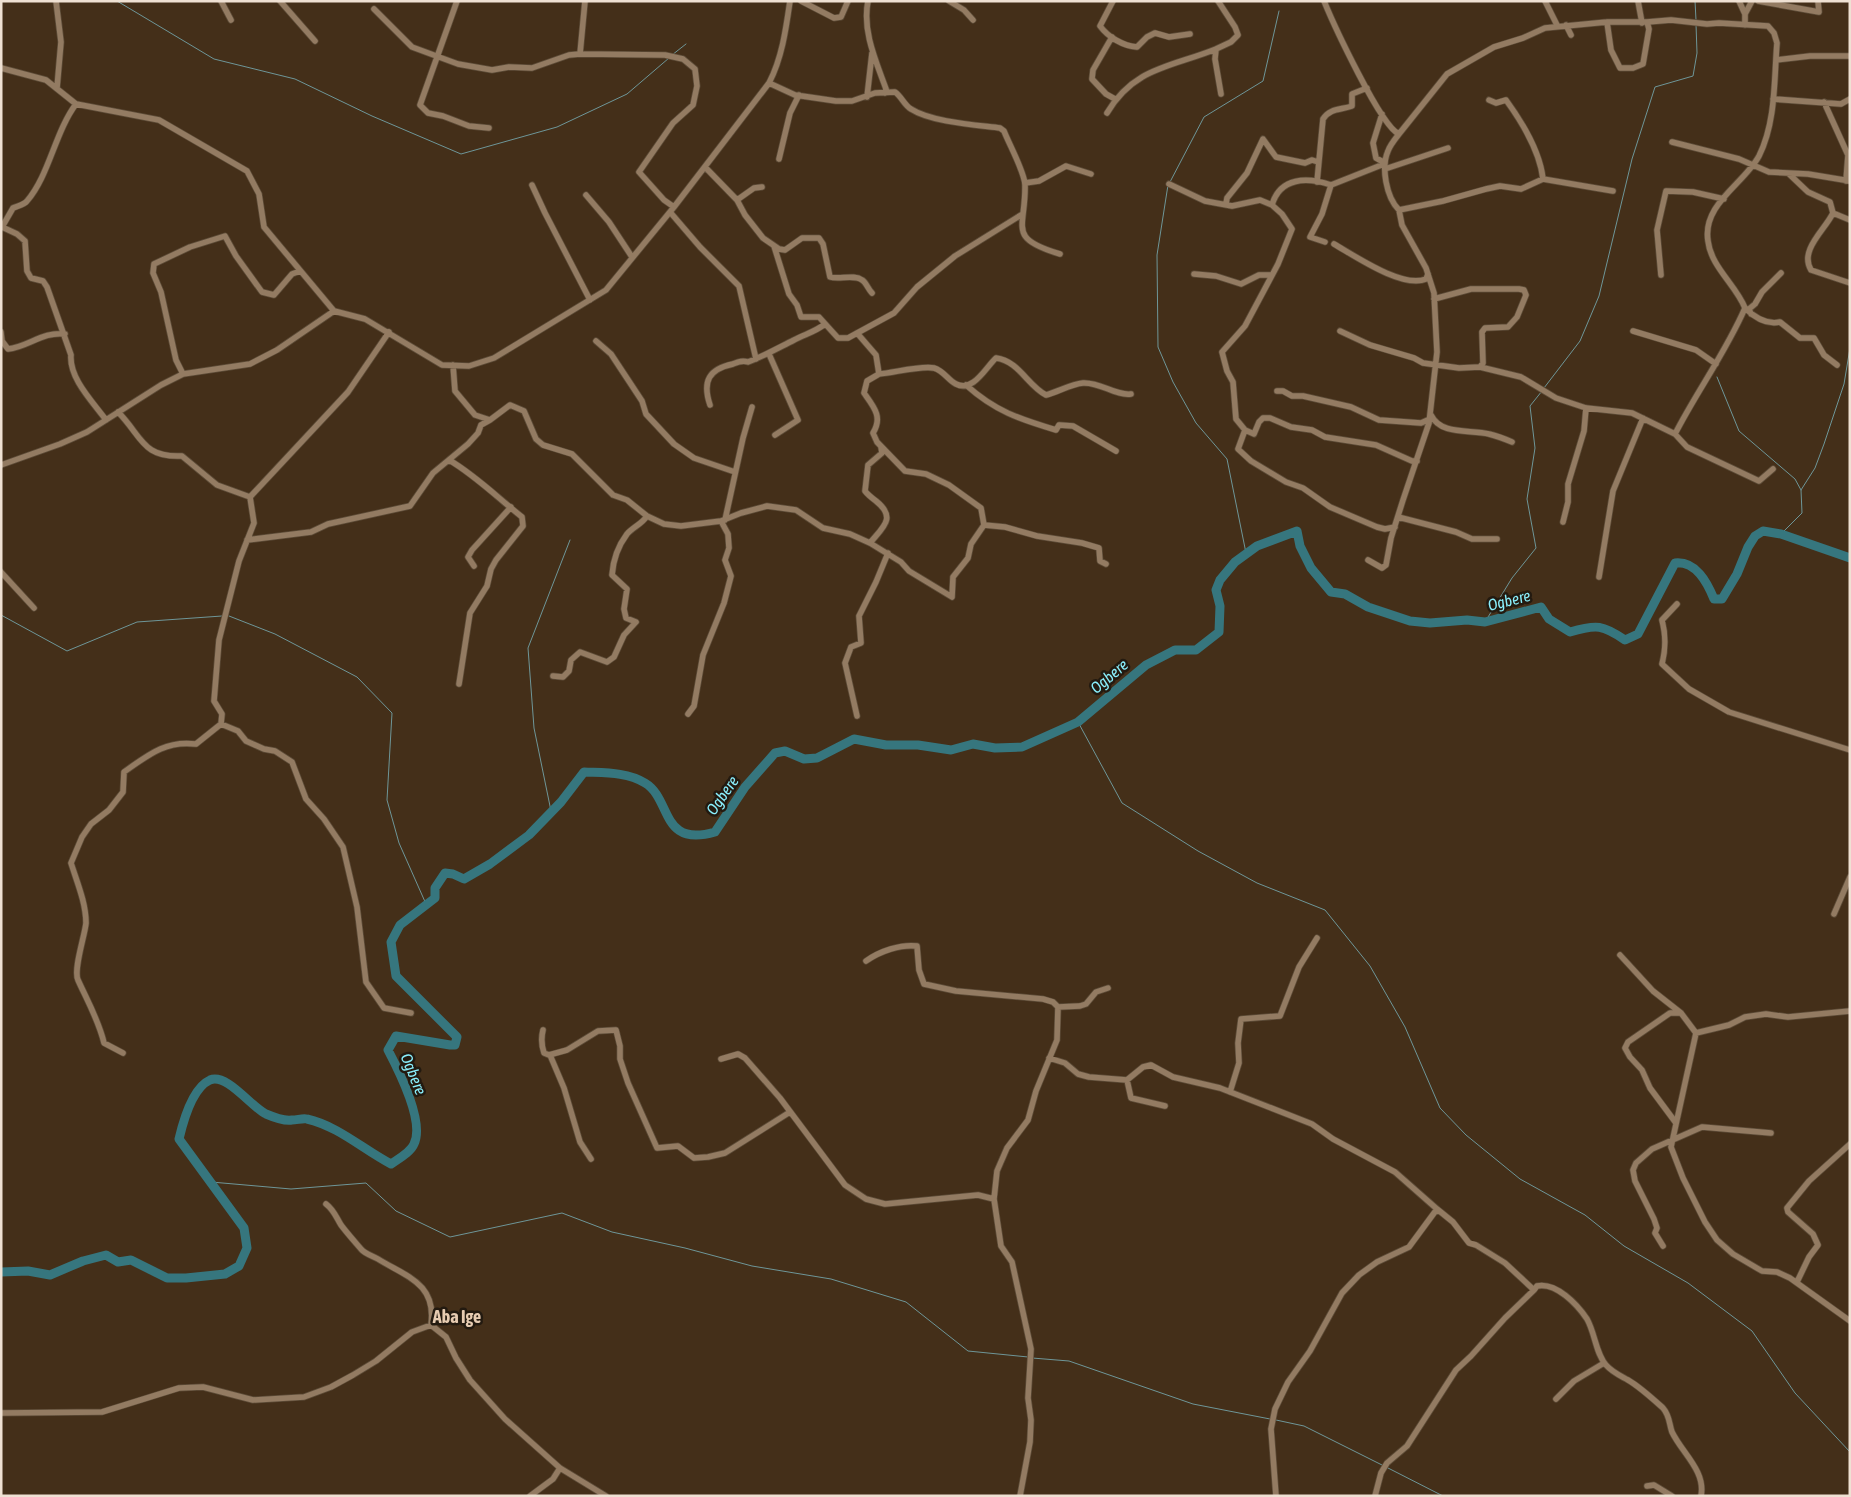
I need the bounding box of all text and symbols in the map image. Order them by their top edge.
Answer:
water label: Ogbere [1486,586,1532,615]
water label: Ogbere [1087,655,1132,698]
water label: Ogbere [702,772,743,818]
water label: Ogbere [397,1051,430,1098]
district label: Aba Ige [432,1306,481,1327]

